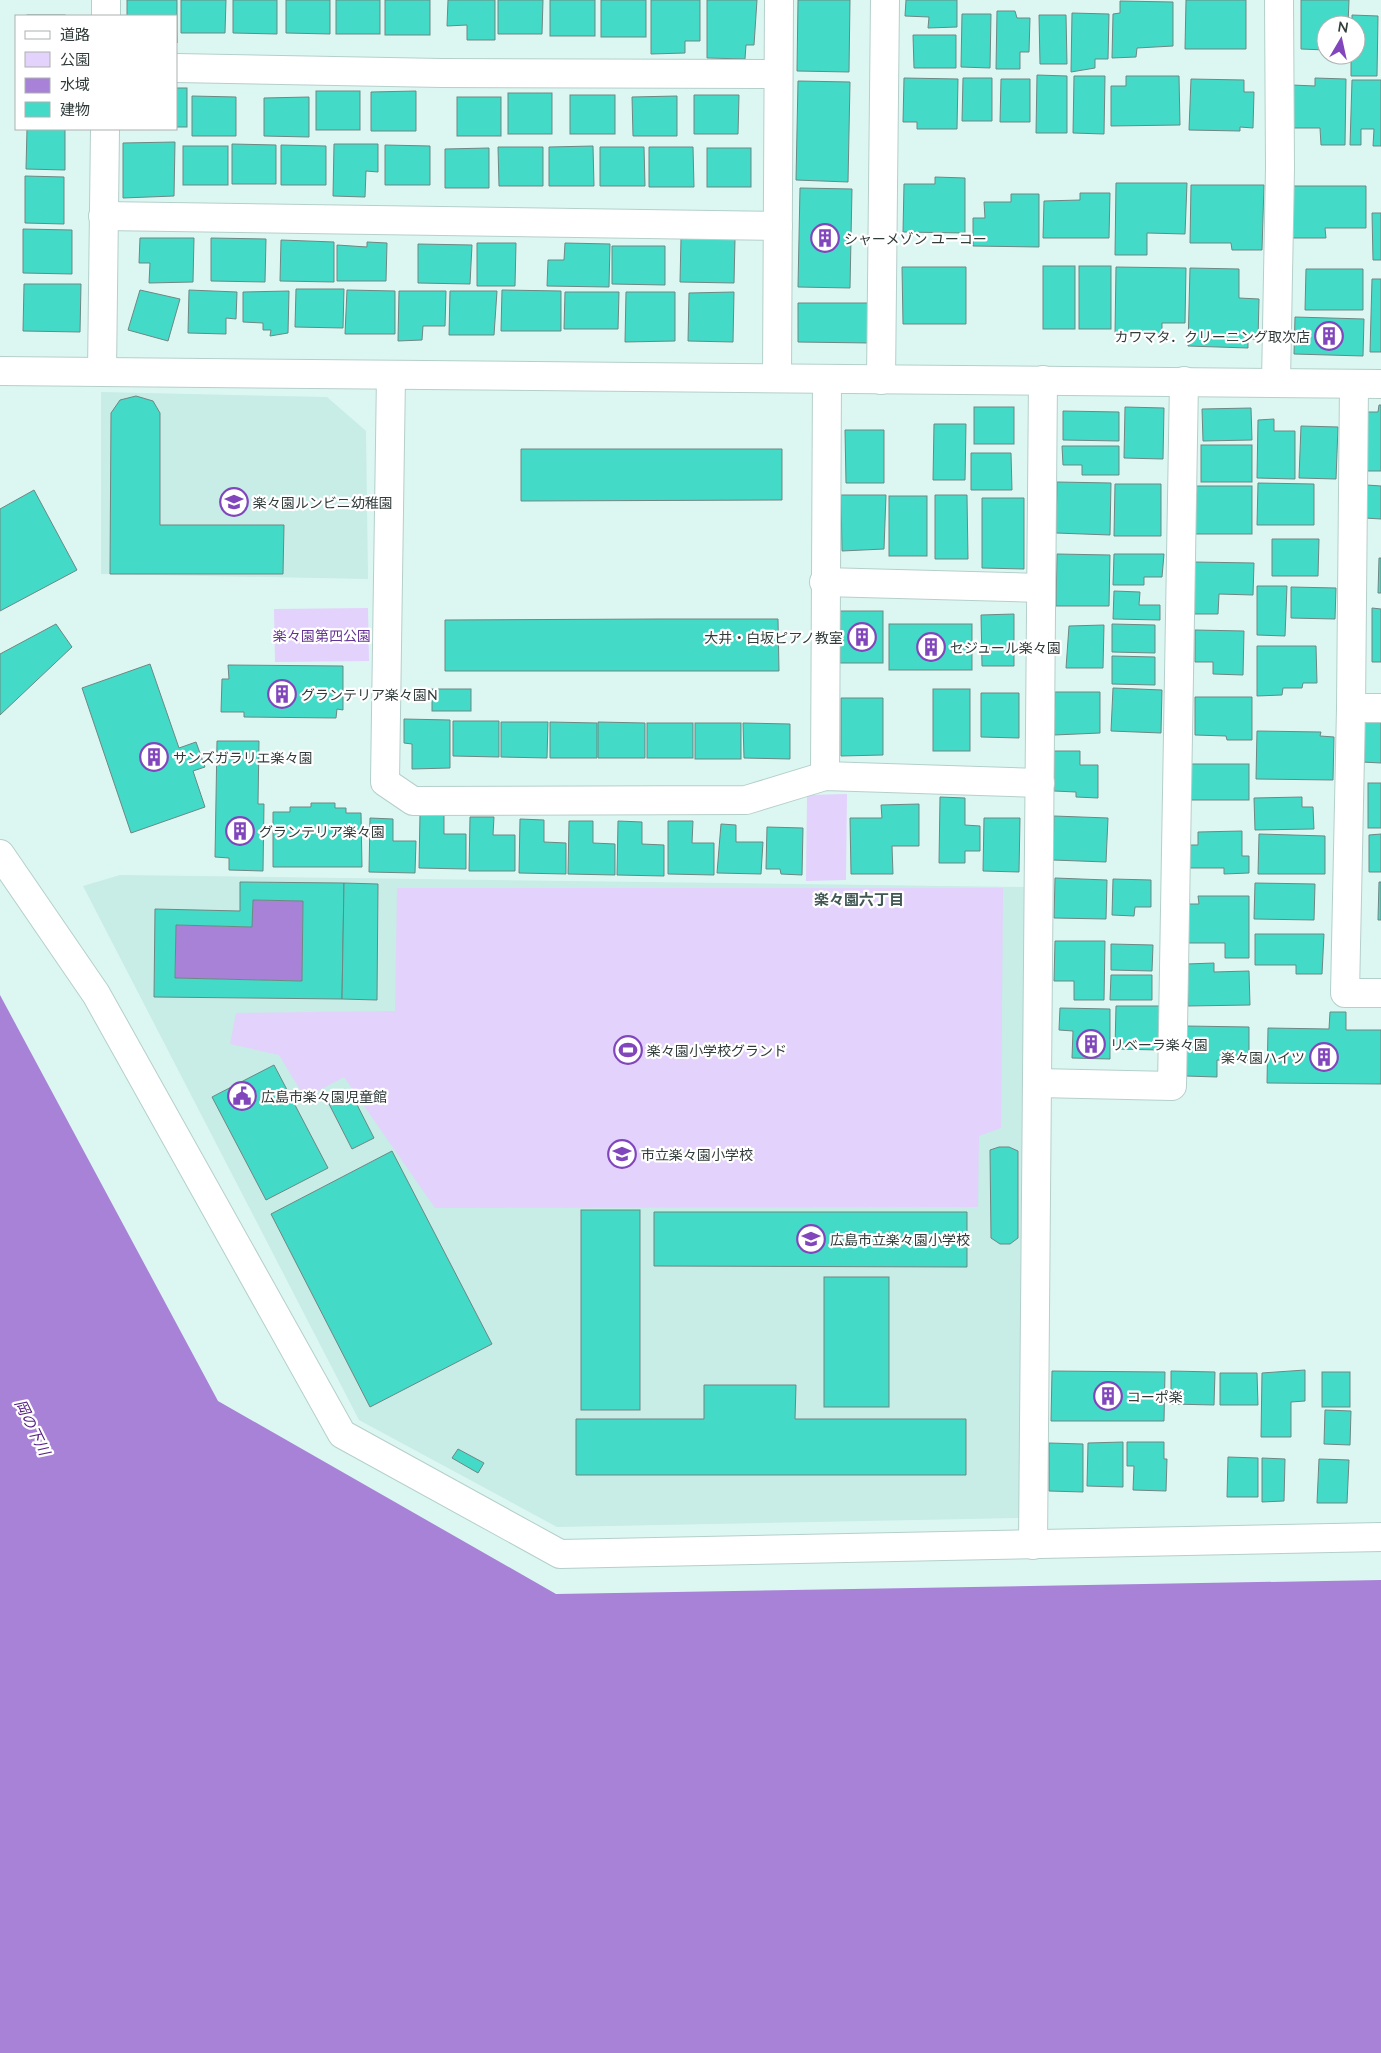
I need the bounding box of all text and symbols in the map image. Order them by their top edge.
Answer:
legend [15,15,178,130]
north arrow [1316,15,1366,65]
text: N [1336,17,1350,36]
text: 道路 [60,25,90,43]
text: 公園 [60,50,90,68]
text: 水域 [60,75,90,93]
text: 建物 [60,100,90,118]
building icon: シャーメゾン ユーコー [810,223,840,253]
place label: シャーメゾン ユーコー [844,230,987,247]
building icon: カワマタ．クリーニング取次店 [1314,321,1344,351]
place label: カワマタ．クリーニング取次店 [1114,328,1310,345]
school or university icon: 楽々園ルンビニ幼稚園 [219,487,249,517]
place label: 楽々園ルンビニ幼稚園 [253,494,393,511]
building icon: 大井・白坂ピアノ教室 [847,622,877,652]
park label: 楽々園第四公園 [273,627,371,644]
place label: 大井・白坂ピアノ教室 [704,629,843,646]
building icon: セジュール楽々園 [916,632,946,662]
place label: セジュール楽々園 [950,639,1061,656]
building icon: グランテリア楽々園N [267,679,297,709]
place label: グランテリア楽々園N [301,686,438,703]
building icon: サンズガラリエ楽々園 [139,742,169,772]
place label: サンズガラリエ楽々園 [173,749,313,766]
building icon: グランテリア楽々園 [225,816,255,846]
place label: グランテリア楽々園 [259,823,385,840]
district label: 楽々園六丁目 [814,890,904,908]
building icon: リベーラ楽々園 [1076,1029,1106,1059]
sports icon: 楽々園小学校グランド [613,1035,643,1065]
place label: リベーラ楽々園 [1110,1036,1208,1053]
place label: 楽々園小学校グランド [647,1042,787,1059]
building icon: 楽々園ハイツ [1309,1042,1339,1072]
place label: 楽々園ハイツ [1221,1049,1305,1066]
public building icon: 広島市楽々園児童館 [227,1081,257,1111]
place label: 広島市楽々園児童館 [261,1088,387,1105]
school or university icon: 市立楽々園小学校 [607,1139,637,1169]
place label: 市立楽々園小学校 [641,1146,753,1163]
school or university icon: 広島市立楽々園小学校 [796,1224,826,1254]
place label: 広島市立楽々園小学校 [830,1231,970,1248]
building icon: コーポ楽 [1093,1381,1123,1411]
place label: コーポ楽 [1127,1388,1183,1405]
water label: 岡の下川 [12,1396,55,1460]

